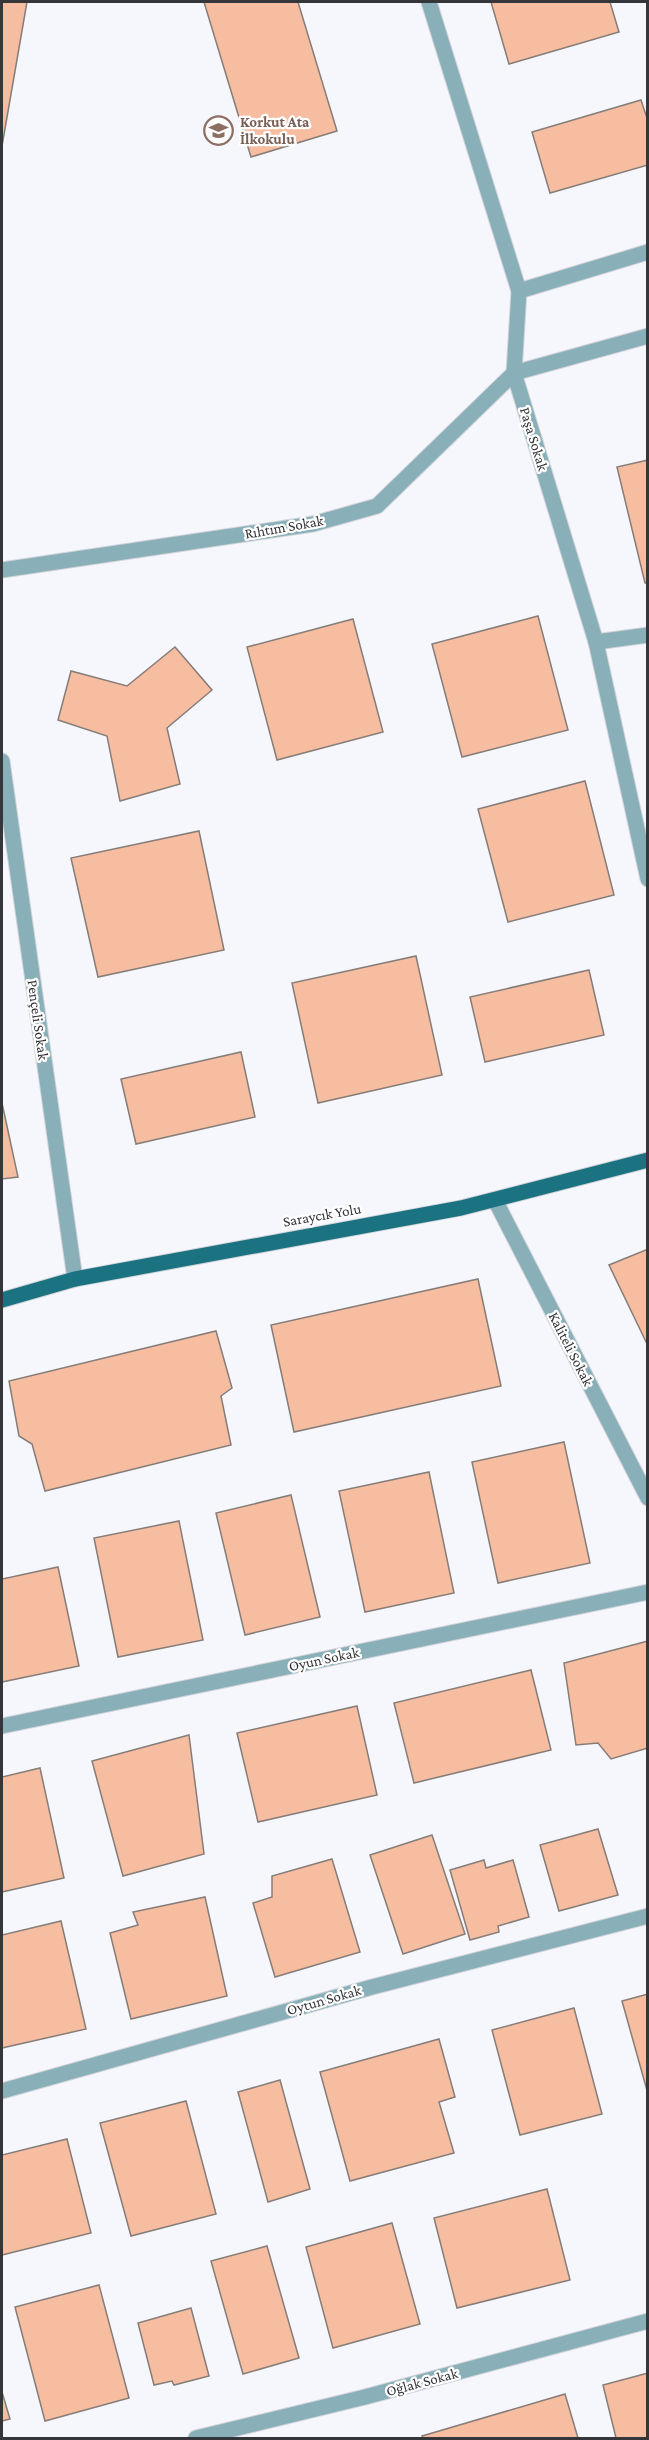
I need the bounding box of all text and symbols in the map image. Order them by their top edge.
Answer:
place label: Korkut Ata İlkokulu [240,114,310,147]
school or university icon: Korkut Ata İlkokulu [203,115,235,147]
street label: Paşa Sokak [516,405,551,474]
street label: Rıhtım Sokak [243,512,325,542]
street label: Pençeli Sokak [23,979,52,1062]
street label: Saraycık Yolu [282,1200,363,1231]
street label: Kaliteli Sokak [545,1309,597,1389]
street label: Oyun Sokak [287,1644,362,1675]
street label: Oytun Sokak [285,1982,364,2019]
street label: Oğlak Sokak [384,2365,461,2400]

